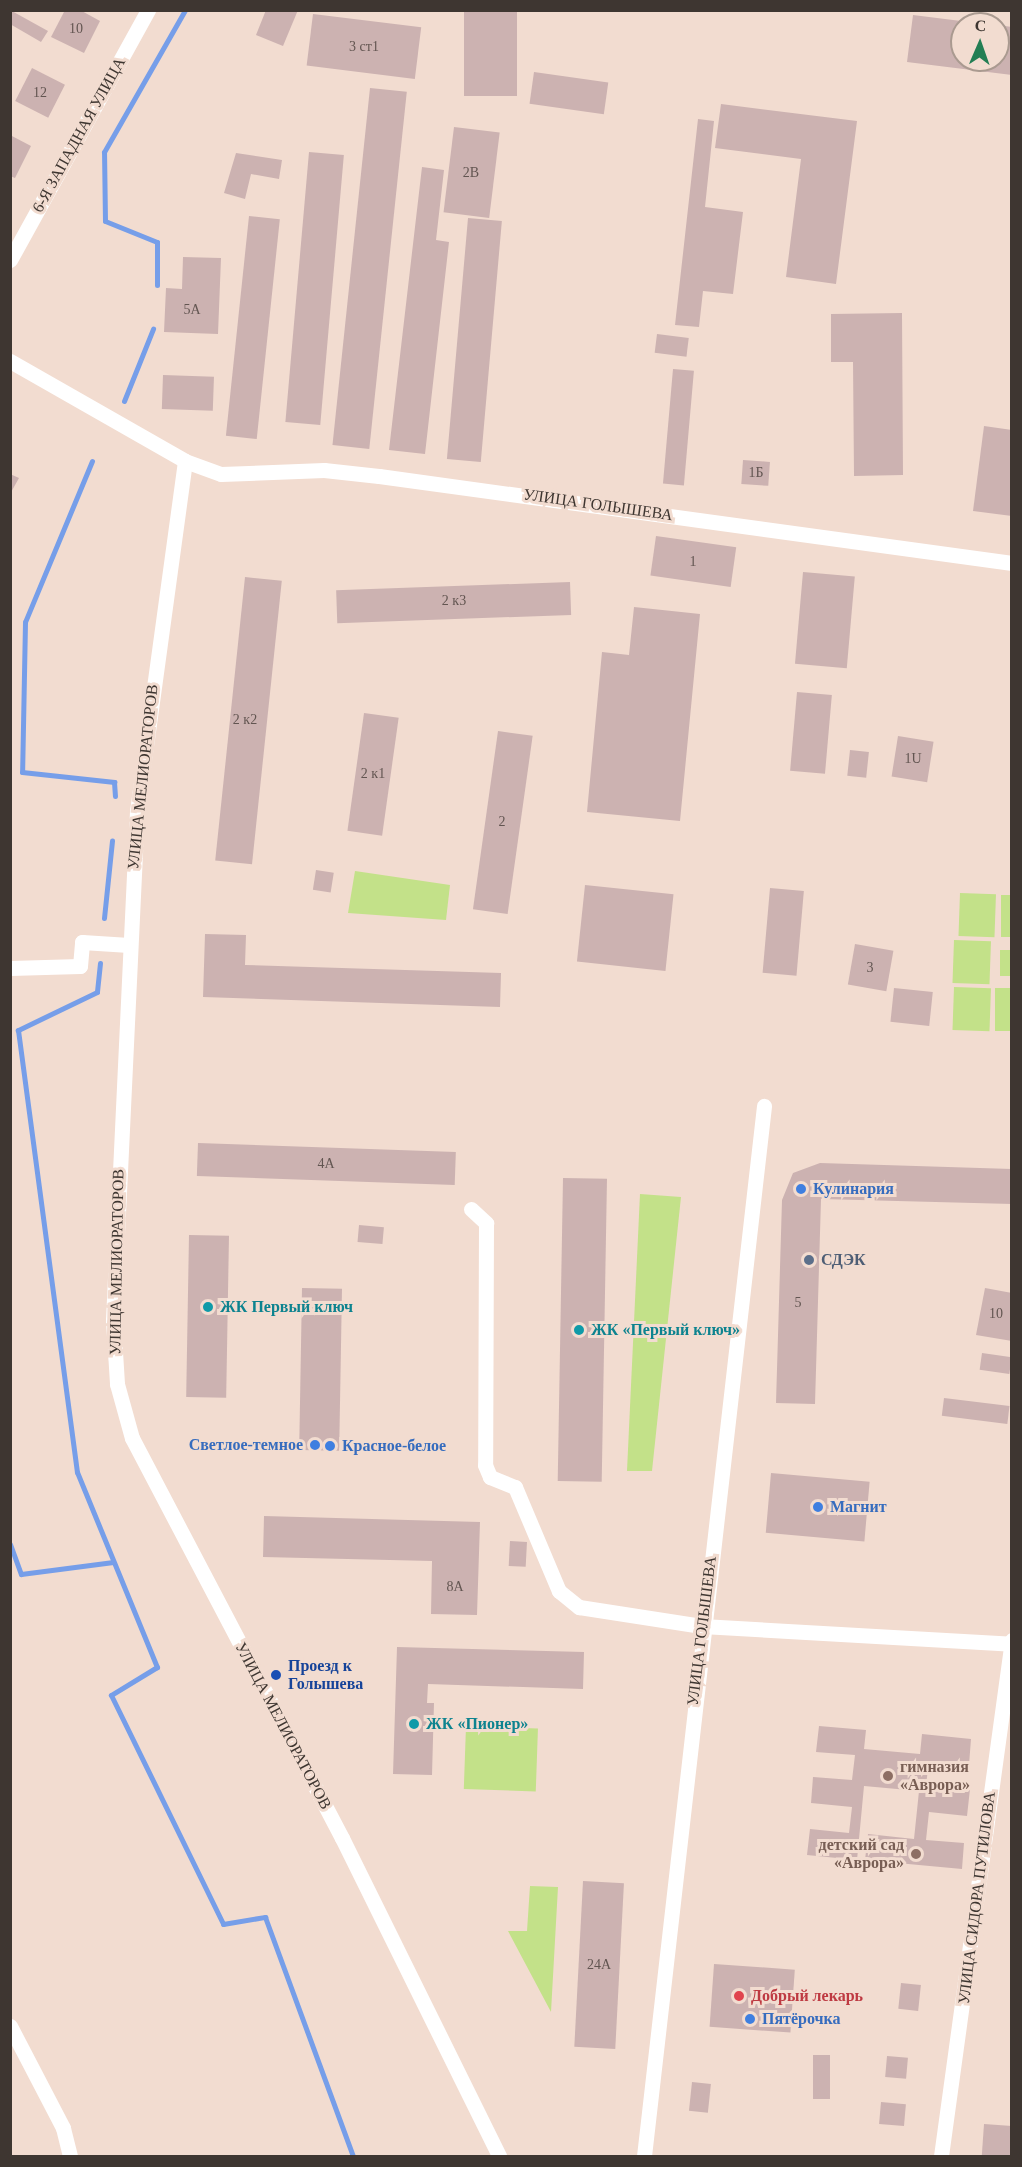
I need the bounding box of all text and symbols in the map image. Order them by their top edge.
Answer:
north arrow [950,12,1010,72]
text: С [975,17,987,34]
house number: 10 [69,21,83,37]
house number: 3 ст1 [349,39,379,55]
street label: 6-Я ЗАПАДНАЯ УЛИЦА [28,54,130,216]
house number: 12 [33,85,47,101]
house number: 2В [463,165,479,181]
house number: 5А [183,302,201,318]
house number: 1Б [748,465,764,481]
street label: УЛИЦА ГОЛЫШЕВА [522,485,674,525]
house number: 1 [690,554,696,570]
house number: 2 к3 [442,593,466,609]
street label: УЛИЦА МЕЛИОРАТОРОВ [124,683,162,871]
house number: 2 к2 [233,712,257,728]
house number: 1U [904,751,922,767]
house number: 2 к1 [361,766,385,782]
house number: 2 [499,814,506,830]
house number: 3 [866,960,874,976]
house number: 4А [317,1156,335,1172]
street label: УЛИЦА МЕЛИОРАТОРОВ [106,1169,128,1355]
place label: Кулинария [813,1179,894,1199]
marker: Кулинария [794,1182,808,1196]
place label: СДЭК [821,1250,866,1270]
marker: СДЭК [802,1253,816,1267]
house number: 5 [794,1295,802,1311]
place label: ЖК Первый ключ [220,1297,353,1317]
marker: ЖК Первый ключ [201,1300,215,1314]
house number: 10 [989,1306,1003,1322]
place label: ЖК «Первый ключ» [591,1320,740,1340]
marker: ЖК «Первый ключ» [572,1323,586,1337]
place label: Светлое-темное [189,1435,303,1455]
place label: Красное-белое [342,1436,446,1456]
marker: Светлое-темное [308,1438,322,1452]
marker: Красное-белое [323,1439,337,1453]
place label: Магнит [830,1497,887,1517]
marker: Магнит [811,1500,825,1514]
street label: УЛИЦА ГОЛЫШЕВА [683,1555,721,1707]
house number: 8А [446,1579,464,1595]
street label: УЛИЦА МЕЛИОРАТОРОВ [231,1639,335,1813]
place label: Проезд к Голышева [288,1656,363,1694]
marker: Проезд к Голышева [269,1668,283,1682]
place label: ЖК «Пионер» [426,1714,528,1734]
marker: ЖК «Пионер» [407,1717,421,1731]
place label: гимназия «Аврора» [900,1757,970,1795]
marker: гимназия «Аврора» [881,1769,895,1783]
street label: УЛИЦА СИДОРА ПУТИЛОВА [954,1791,1000,2005]
place label: детский сад «Аврора» [819,1835,904,1873]
marker: детский сад «Аврора» [909,1847,923,1861]
house number: 24А [587,1957,611,1973]
place label: Добрый лекарь [751,1986,863,2006]
marker: Добрый лекарь [732,1989,746,2003]
place label: Пятёрочка [762,2009,841,2029]
marker: Пятёрочка [743,2012,757,2026]

